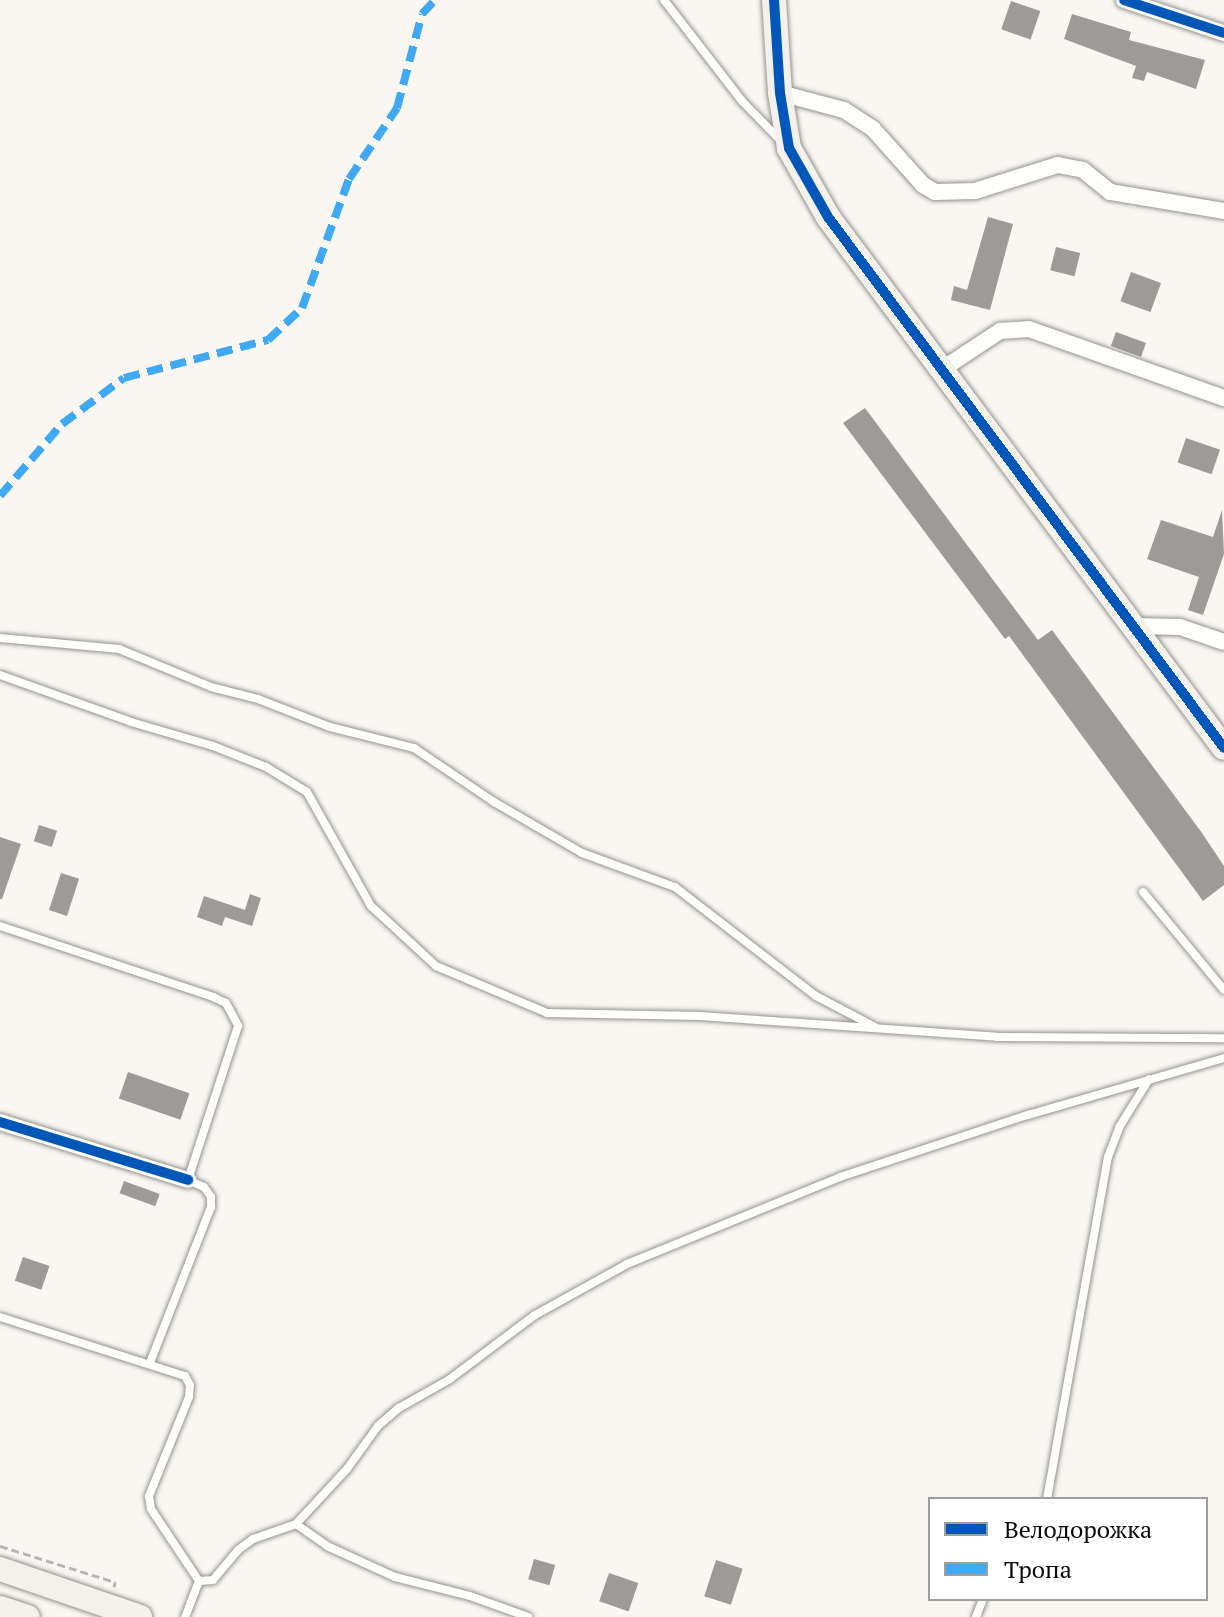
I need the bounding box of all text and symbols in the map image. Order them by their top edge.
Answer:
legend [928,1497,1208,1601]
text: Велодорожка [1004,1513,1152,1545]
text: Тропа [1004,1553,1072,1585]

